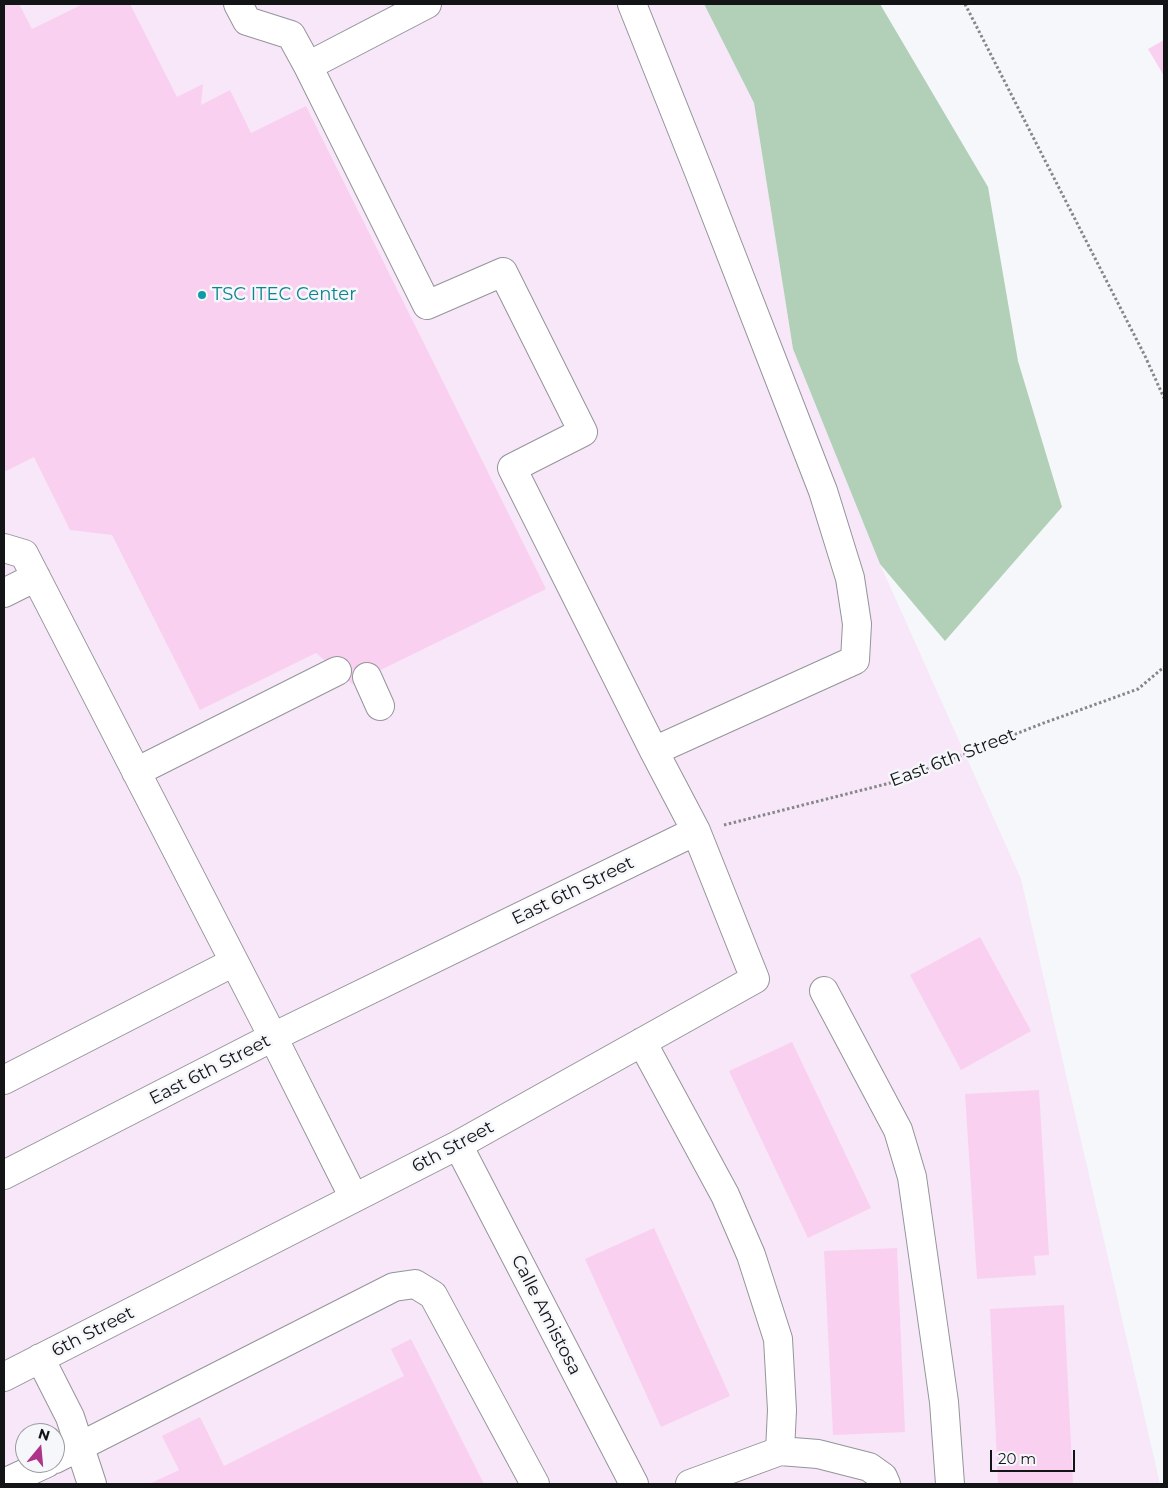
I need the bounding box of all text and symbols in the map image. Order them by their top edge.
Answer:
place label: TSC ITEC Center [212,284,356,306]
marker: TSC ITEC Center [196,289,208,301]
street label: East 6th Street [887,724,1019,792]
street label: East 6th Street [509,852,637,930]
street label: East 6th Street [146,1030,274,1110]
street label: 6th Street [408,1116,498,1178]
street label: Calle Amistosa [506,1251,586,1379]
street label: 6th Street [48,1302,138,1362]
north arrow [15,1423,65,1473]
text: N [36,1424,52,1445]
scale bar [993,1440,1078,1472]
text: 20 m [998,1449,1036,1468]

